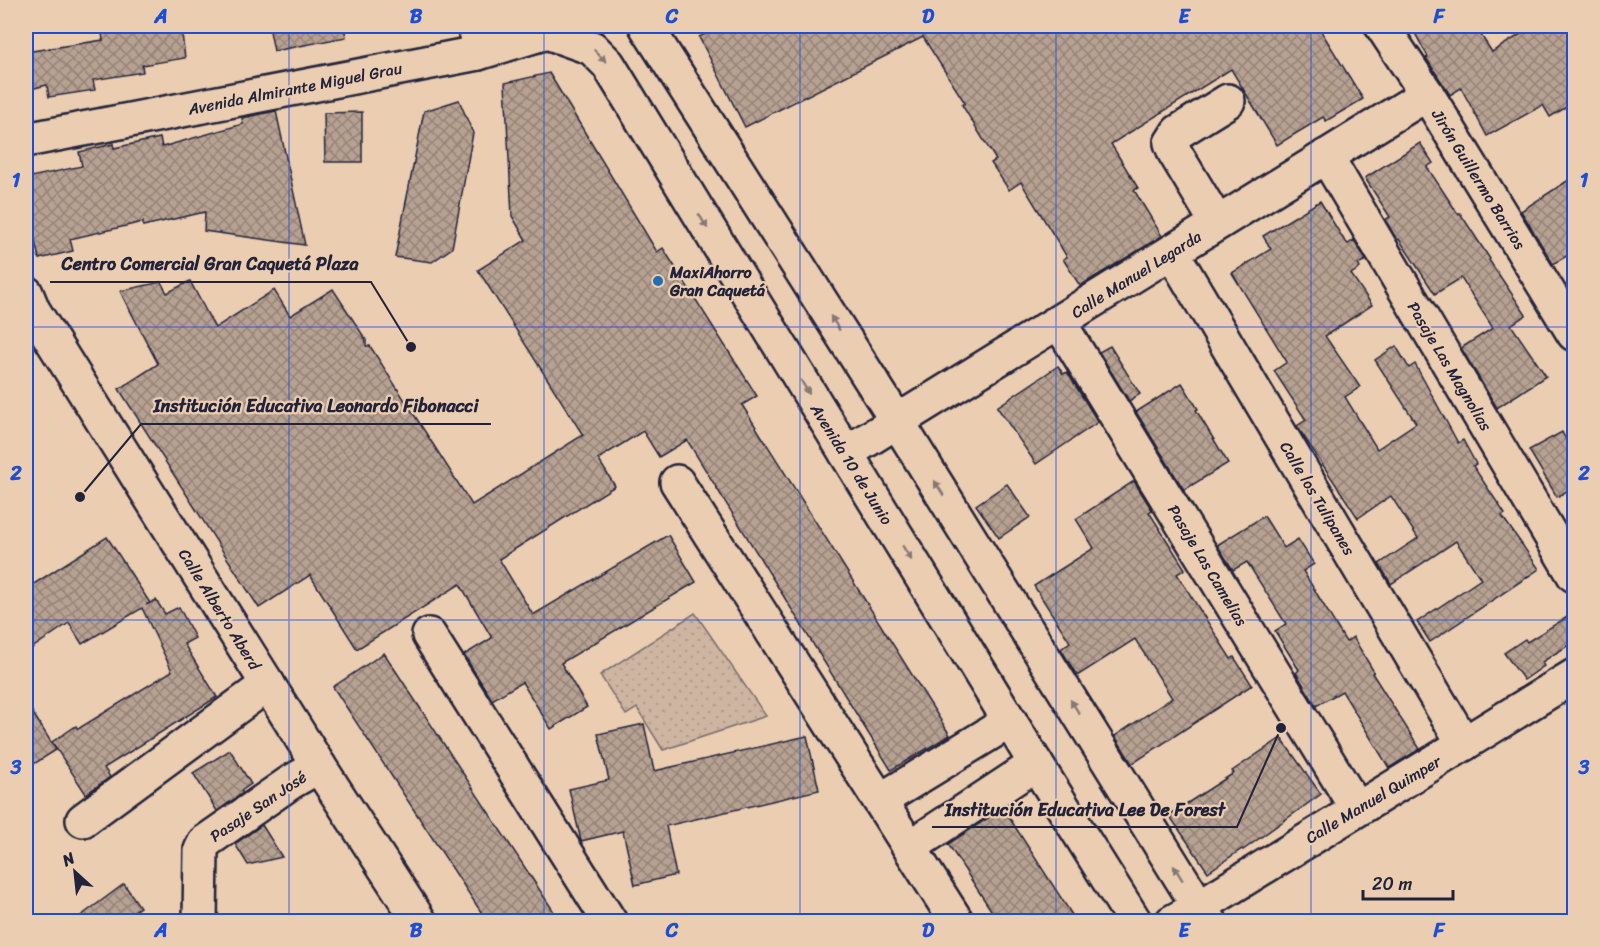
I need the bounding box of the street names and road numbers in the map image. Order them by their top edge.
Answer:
street label: Avenida Almirante Miguel Grau [185,53,405,124]
street label: Jirón Guillermo Barrios [1423,102,1534,256]
street label: Calle Manuel Legarda [1065,222,1208,326]
street label: Pasaje Las Magnolias [1399,296,1500,437]
street label: Avenida 10 de Junio [802,397,901,531]
street label: Calle los Tulipanes [1272,435,1364,562]
street label: Pasaje Las Camelias [1160,499,1256,632]
street label: Calle Alberto Aberd [170,543,269,677]
street label: Calle Manuel Quimper [1300,747,1448,852]
street label: Pasaje San José [204,763,313,850]

